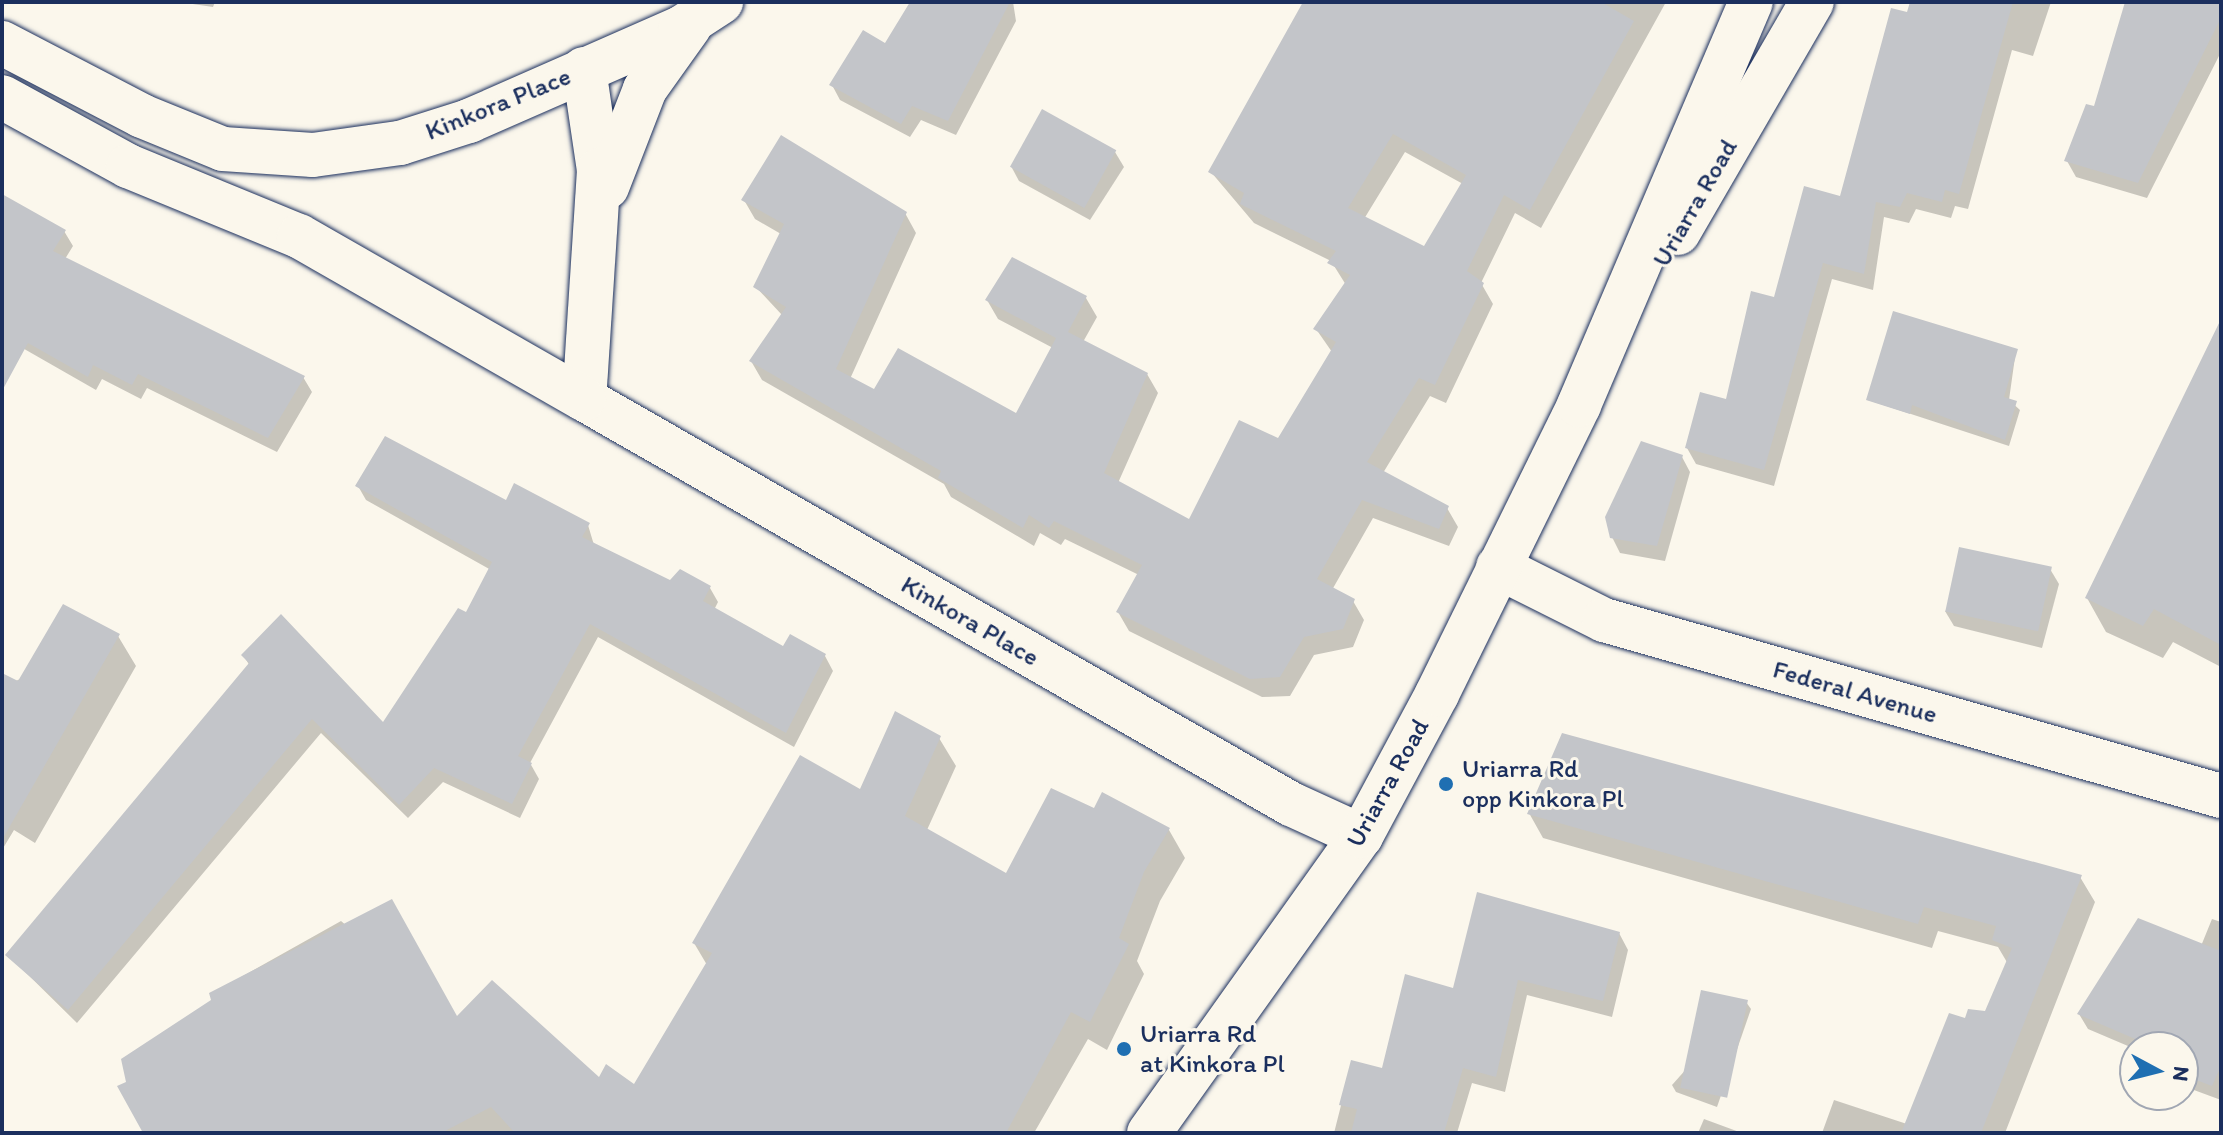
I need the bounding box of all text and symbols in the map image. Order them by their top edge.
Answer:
street label: Kinkora Place [421,61,575,147]
street label: Uriarra Road [1646,134,1744,272]
street label: Kinkora Place [896,569,1044,673]
street label: Federal Avenue [1769,654,1941,730]
street label: Uriarra Road [1340,713,1436,853]
place label: Uriarra Rd opp Kinkora Pl [1462,753,1624,814]
marker: Uriarra Rd opp Kinkora Pl [1437,775,1455,793]
place label: Uriarra Rd at Kinkora Pl [1140,1018,1285,1080]
north arrow [2119,1031,2199,1111]
marker: Uriarra Rd at Kinkora Pl [1115,1040,1133,1058]
text: N [2167,1065,2196,1083]

